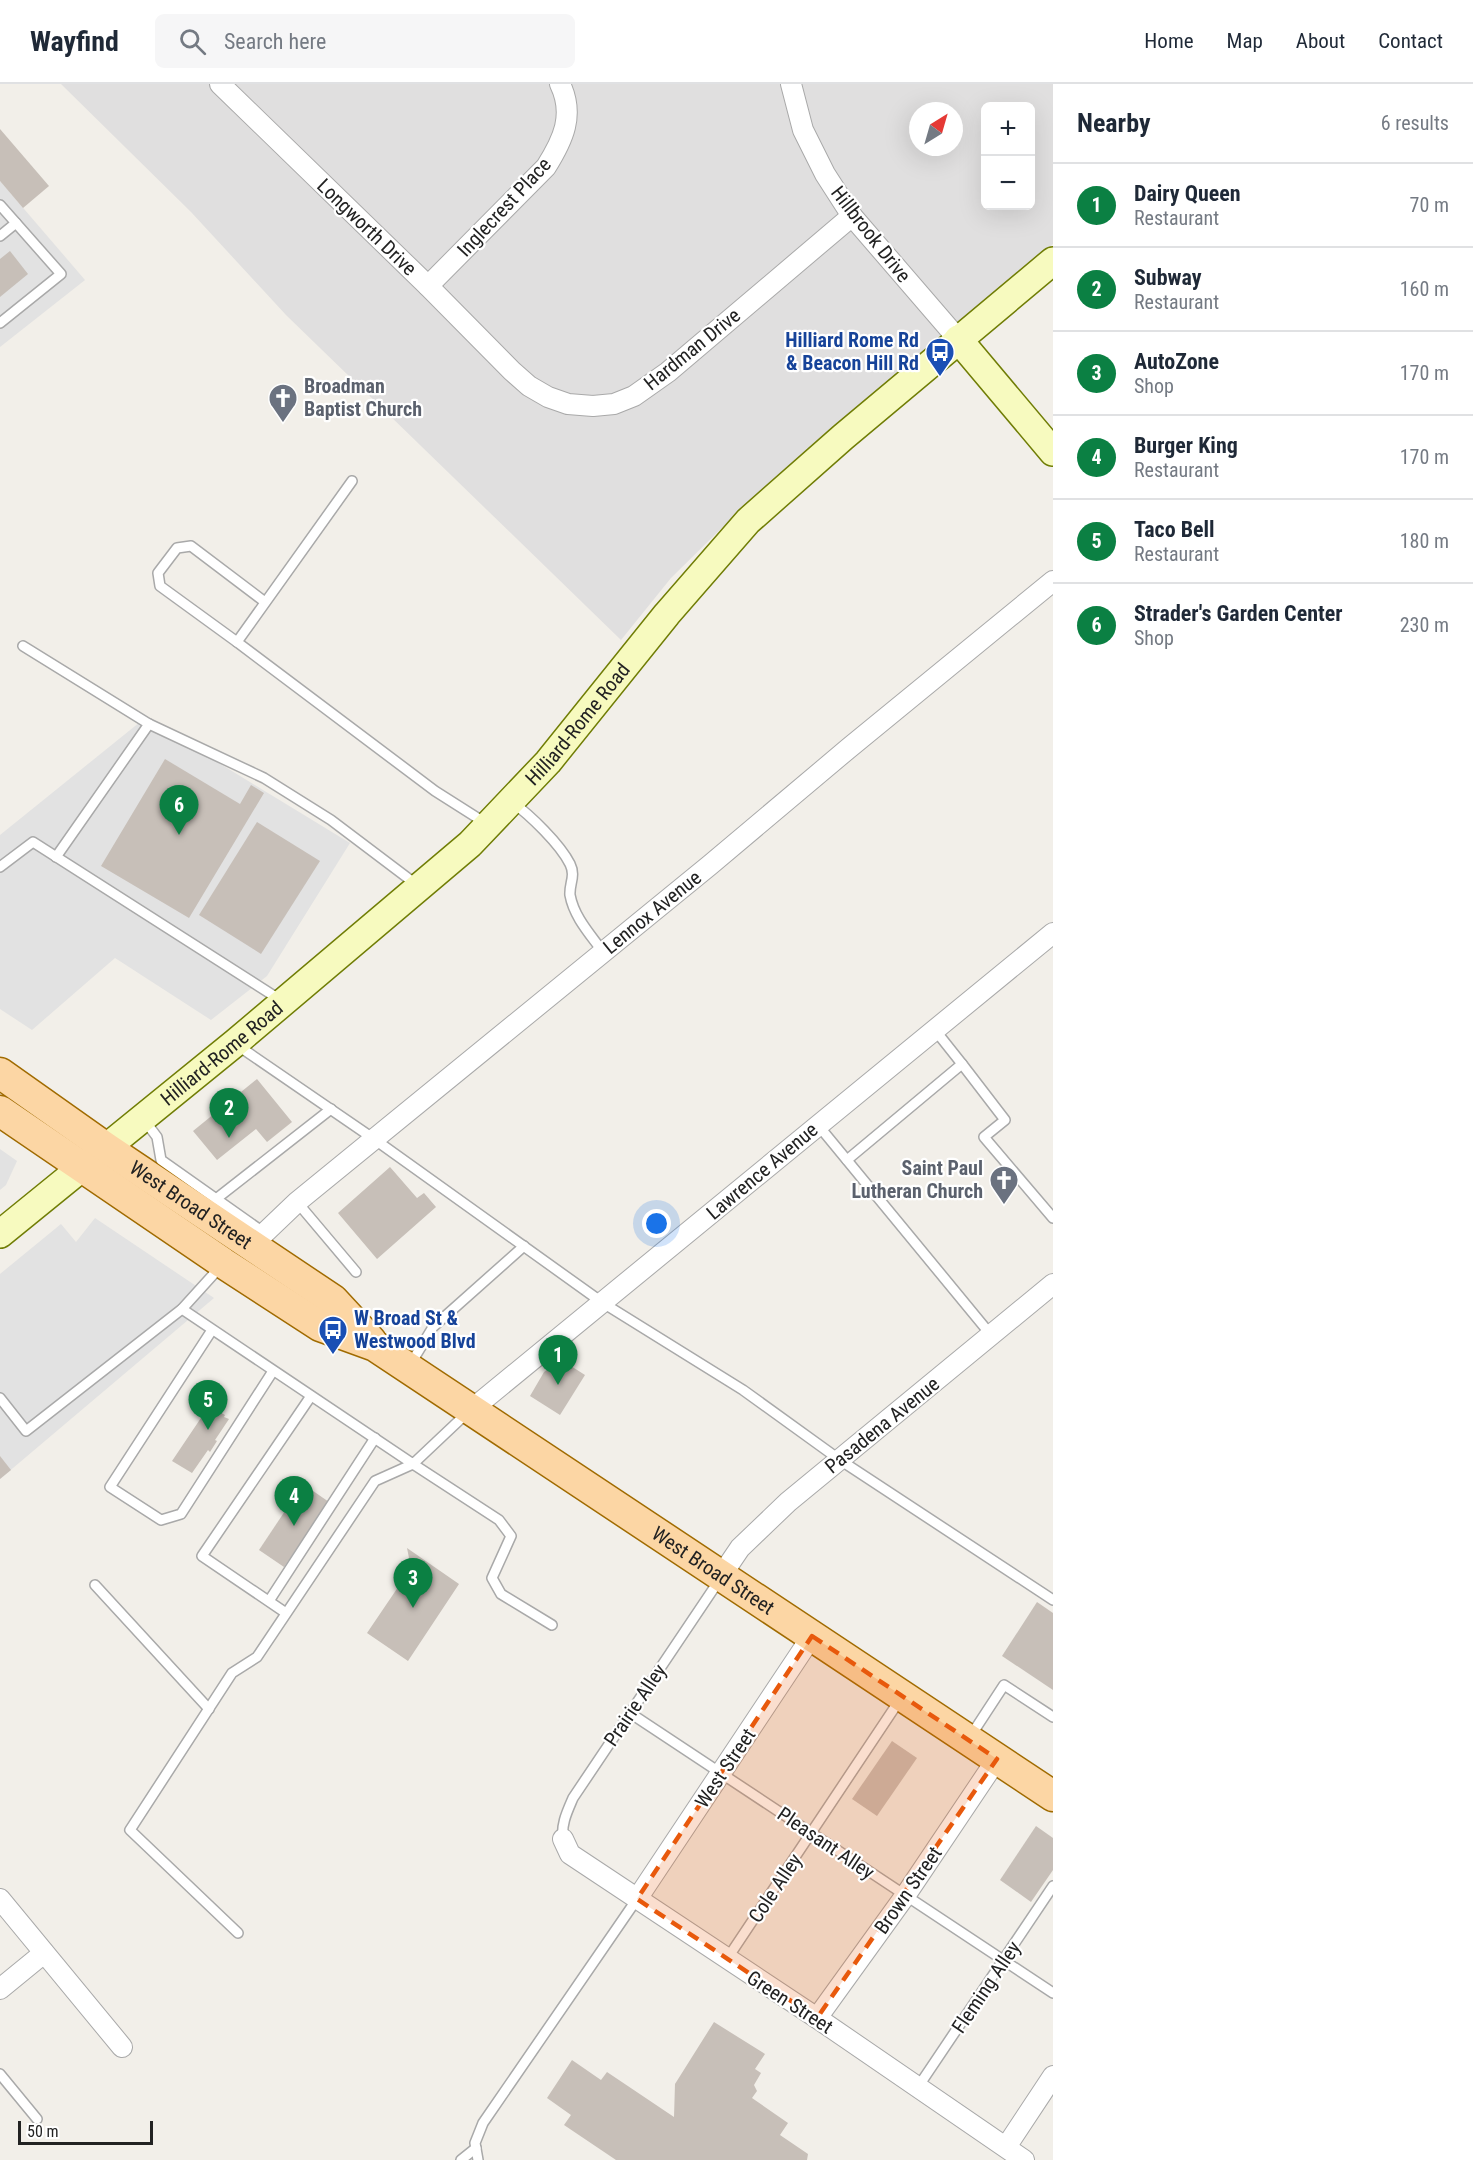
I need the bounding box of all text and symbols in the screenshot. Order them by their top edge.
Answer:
search box [155,14,575,68]
text: Wayfind [30,25,119,58]
icon: search [176,25,209,58]
text: Search here [224,29,326,54]
text: Home [1144,29,1194,53]
text: Map [1227,29,1263,53]
text: About [1296,29,1345,53]
text: Contact [1378,29,1443,53]
north arrow [909,102,963,156]
map controls [981,102,1035,210]
button: + [981,102,1035,156]
text: Nearby [1077,108,1151,138]
text: 6 results [1381,111,1449,135]
street label: Inglecrest Place [452,153,556,261]
button: − [981,156,1035,210]
street label: Longworth Drive [312,174,422,280]
street label: Hillbrook Drive [826,181,916,287]
text: Dairy Queen [1134,181,1241,206]
text: 1 [1091,193,1102,217]
text: 70 m [1410,193,1449,217]
text: Restaurant [1134,206,1219,230]
text: Subway [1134,265,1202,290]
text: 2 [1091,277,1102,301]
text: 160 m [1400,277,1449,301]
text: Restaurant [1134,290,1219,314]
street label: Hardman Drive [639,303,745,395]
place label: Hilliard Rome Rd & Beacon Hill Rd [785,328,919,375]
bus stop icon: Hilliard Rome Rd & Beacon Hill Rd [924,336,956,378]
text: AutoZone [1134,349,1219,374]
text: 3 [1091,361,1102,385]
text: 170 m [1400,361,1449,385]
place label: Broadman Baptist Church [304,374,422,421]
text: Shop [1134,374,1174,398]
church icon: Broadman Baptist Church [267,382,299,424]
text: Burger King [1134,433,1238,458]
text: 4 [1091,445,1102,469]
text: 170 m [1400,445,1449,469]
text: Restaurant [1134,458,1219,482]
text: Taco Bell [1134,517,1215,542]
text: 5 [1091,529,1102,553]
text: 180 m [1400,529,1449,553]
text: Restaurant [1134,542,1219,566]
text: Strader's Garden Center [1134,601,1343,626]
text: 6 [1091,613,1102,637]
text: 230 m [1400,613,1449,637]
text: Shop [1134,626,1174,650]
street label: Hilliard-Rome Road [520,658,635,790]
pin: 6 [160,786,198,835]
street label: Lennox Avenue [598,865,706,959]
street label: Hilliard-Rome Road [156,996,288,1111]
pin: 2 [210,1088,248,1138]
street label: Lawrence Avenue [701,1118,823,1224]
street label: West Broad Street [125,1155,257,1254]
place label: Saint Paul Lutheran Church [851,1156,983,1203]
church icon: Saint Paul Lutheran Church [988,1164,1020,1206]
your location [642,1209,671,1238]
place label: W Broad St & Westwood Blvd [354,1306,476,1353]
bus stop icon: W Broad St & Westwood Blvd [317,1314,349,1356]
pin: 1 [538,1336,578,1385]
street label: Pasadena Avenue [820,1372,944,1478]
pin: 5 [188,1380,228,1430]
pin: 4 [274,1476,314,1526]
street label: West Broad Street [647,1521,779,1620]
pin: 3 [394,1558,432,1608]
street label: Prairie Alley [599,1659,671,1751]
street label: West Street [690,1724,760,1812]
street label: Pleasant Alley [773,1802,879,1884]
street label: Brown Street [869,1842,947,1938]
street label: Cole Alley [743,1849,807,1927]
street label: Fleming Alley [947,1936,1025,2038]
street label: Green Street [743,1965,838,2039]
scale bar [18,2118,153,2146]
text: 50 m [27,2122,59,2141]

